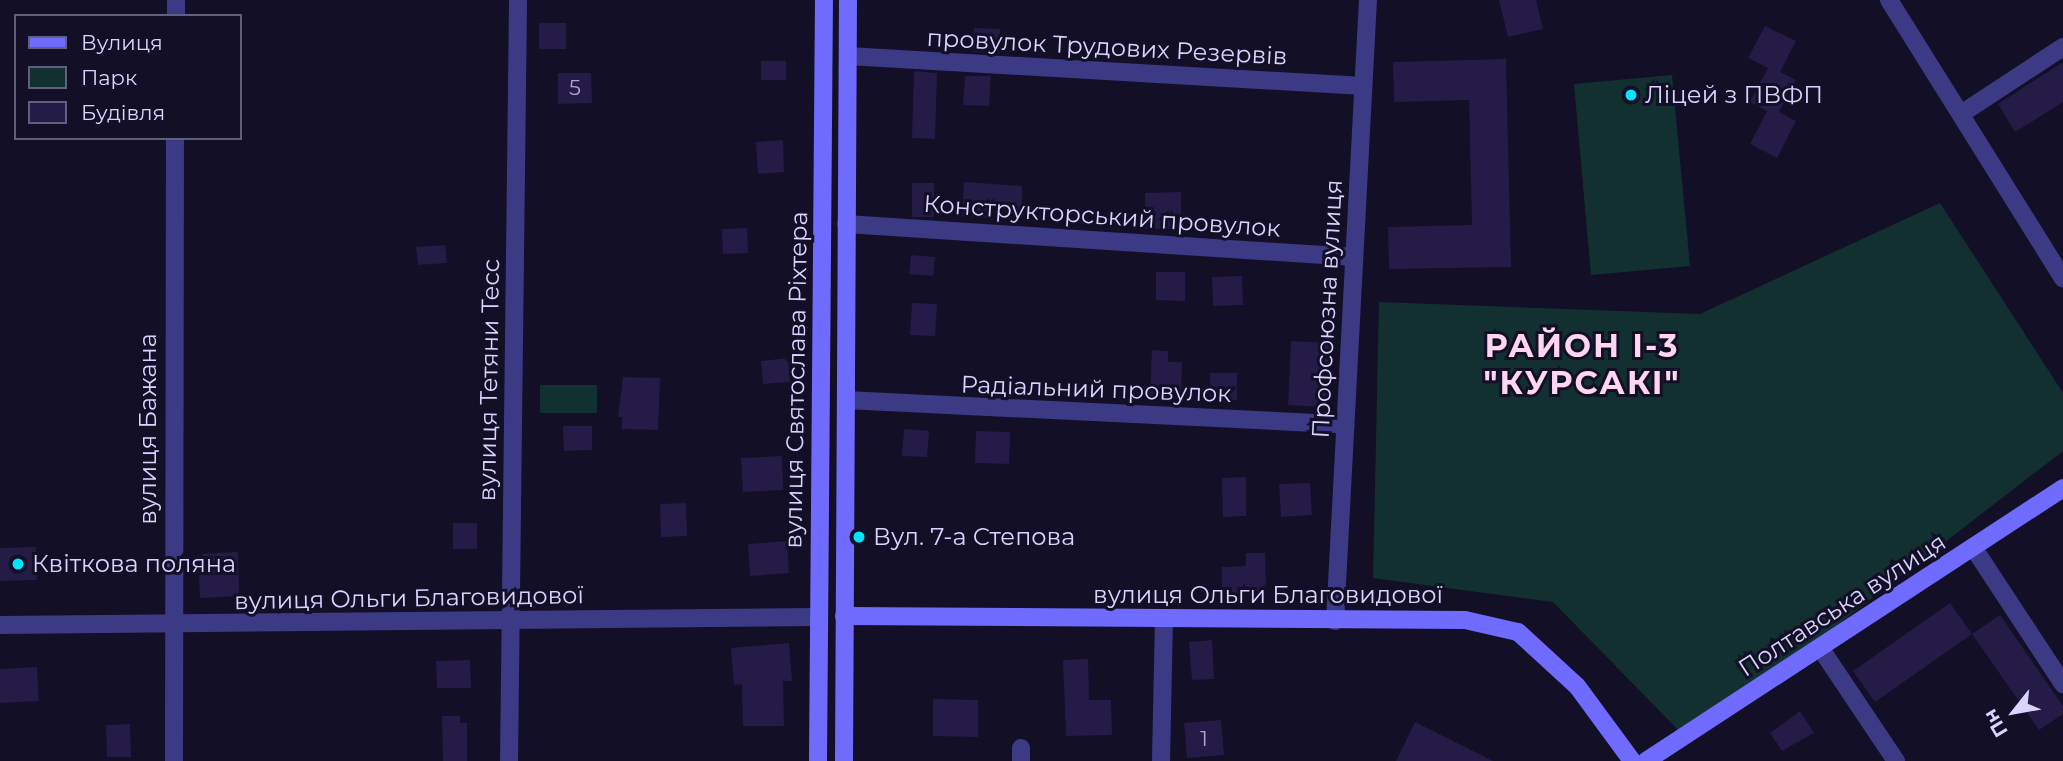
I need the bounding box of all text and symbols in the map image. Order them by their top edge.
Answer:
legend [14,14,242,140]
street label: провулок Трудових Резервів [926,23,1288,71]
text: Вулиця [81,30,163,55]
text: Парк [81,65,137,90]
house number: 5 [569,75,581,101]
place label: Ліцей з ПВФП [1645,81,1823,109]
marker: Ліцей з ПВФП [1623,87,1639,103]
text: Будівля [81,100,165,125]
street label: Профсоюзна вулиця [1306,179,1348,439]
street label: Конструкторський провулок [922,189,1282,243]
street label: вулиця Святослава Ріхтера [779,211,813,549]
street label: вулиця Тетяни Тесс [472,259,506,501]
district label: РАЙОН І-3 "КУРСАКІ" [1485,328,1679,403]
street label: вулиця Бажана [134,333,162,525]
street label: Радіальний провулок [960,370,1232,408]
place label: Вул. 7-а Степова [873,523,1075,551]
street label: Полтавська вулиця [1733,527,1951,683]
marker: Вул. 7-а Степова [851,529,867,545]
place label: Квіткова поляна [32,550,236,578]
marker: Квіткова поляна [10,556,26,572]
street label: вулиця Ольги Благовидової [234,581,584,615]
street label: вулиця Ольги Благовидової [1093,581,1443,609]
north arrow [1979,677,2049,747]
text: Пн [1978,705,2013,741]
house number: 1 [1200,726,1208,752]

